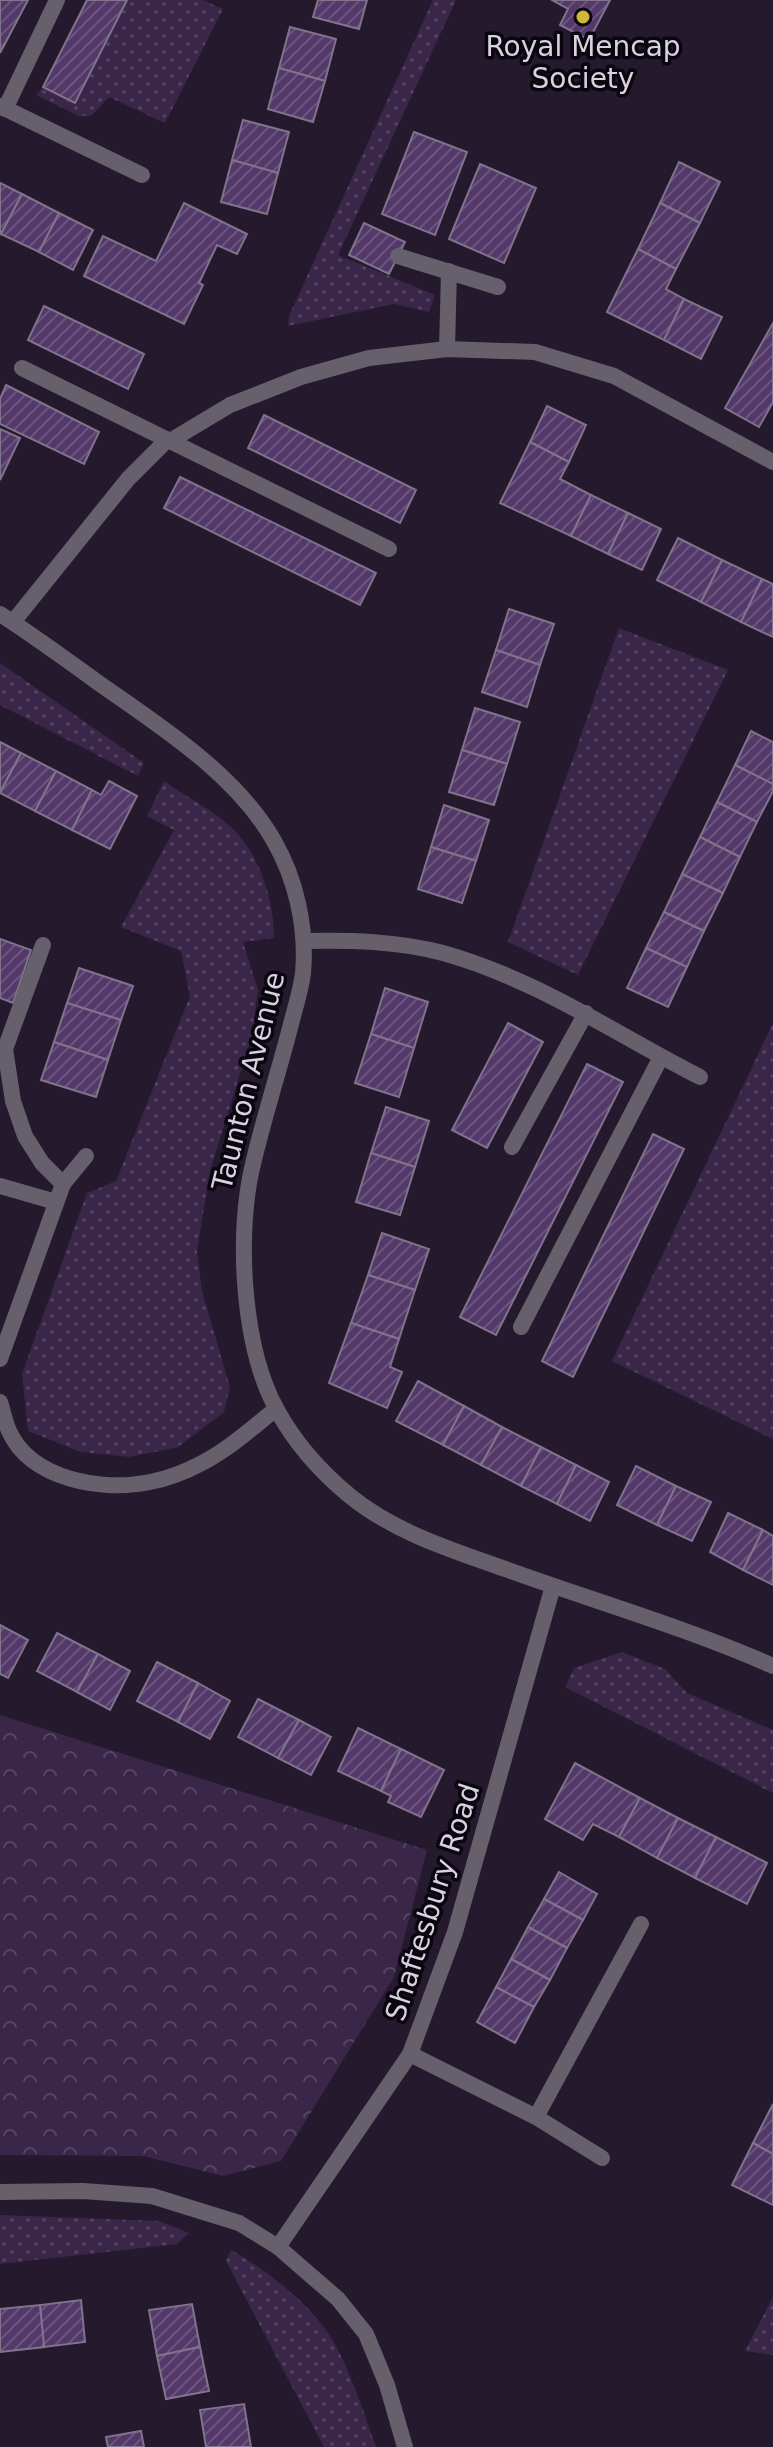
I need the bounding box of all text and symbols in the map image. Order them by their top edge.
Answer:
marker: Royal Mencap Society [574,8,592,26]
place label: Royal Mencap Society [485,30,681,95]
street label: Taunton Avenue [205,969,292,1195]
street label: Shaftesbury Road [379,1779,486,2025]

